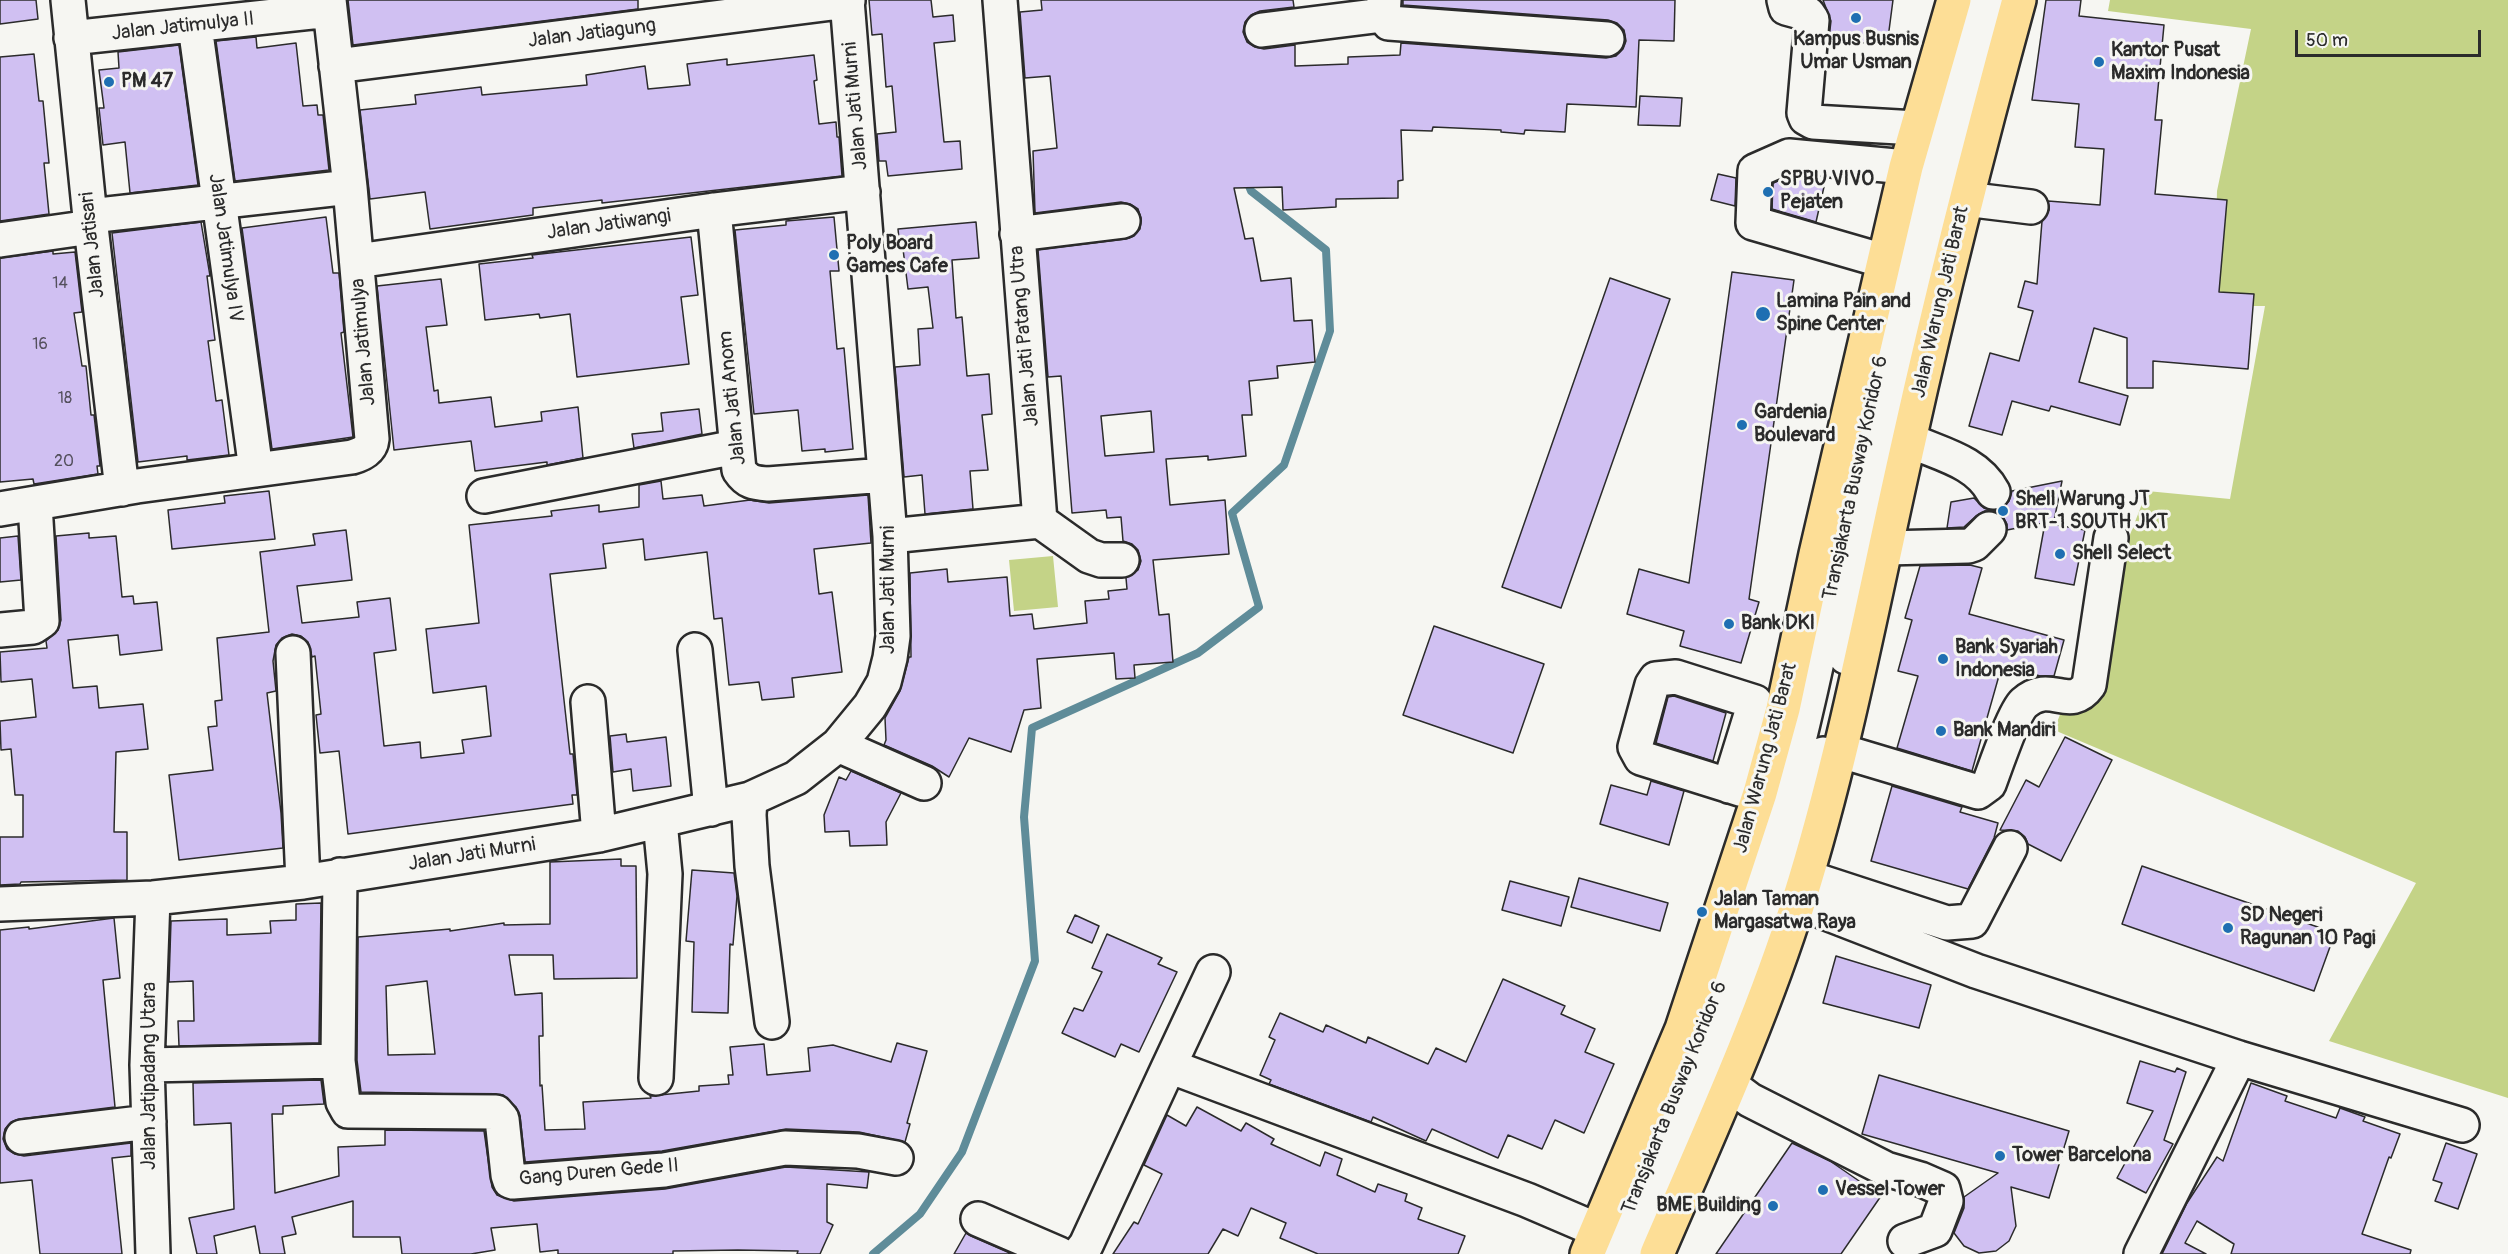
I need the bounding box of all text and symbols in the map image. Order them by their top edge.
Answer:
street label: Jalan Jatimulya II [110,8,256,46]
marker: Kampus Busnis Umar Usman [1849,11,1863,25]
street label: Jalan Jatiagung [527,14,657,54]
scale bar [2298,18,2484,56]
place label: Kampus Busnis Umar Usman [1793,28,1919,75]
text: 50 m [2306,29,2348,52]
place label: Kantor Pusat Maxim Indonesia [2111,39,2250,86]
street label: Jalan Jati Murni [838,41,874,171]
marker: Kantor Pusat Maxim Indonesia [2092,55,2106,69]
place label: PM 47 [121,70,173,94]
marker: PM 47 [102,75,116,89]
place label: SPBU VIVO Pejaten [1780,168,1874,215]
street label: Jalan Jatimulya IV [203,172,247,324]
marker: SPBU VIVO Pejaten [1761,185,1775,199]
street label: Jalan Jatisari [75,191,111,299]
street label: Jalan Jatiwangi [545,204,673,246]
street label: Jalan Warung Jati Barat [1907,204,1975,400]
place label: Poly Board Games Cafe [846,232,948,279]
street label: Jalan Jati Patang Utra [1005,245,1045,427]
marker: Poly Board Games Cafe [827,248,841,262]
house number: 14 [52,274,68,294]
street label: Jalan Jatimulya [346,277,382,407]
place label: Lamina Pain and Spine Center [1776,290,1911,337]
marker: Lamina Pain and Spine Center [1754,305,1772,323]
street label: Jalan Jati Anom [714,330,752,466]
house number: 16 [32,335,48,355]
street label: Transjakarta Busway Koridor 6 [1818,354,1894,602]
house number: 18 [58,389,72,409]
place label: Gardenia Boulevard [1754,401,1836,448]
marker: Gardenia Boulevard [1735,418,1749,432]
house number: 20 [54,452,74,472]
place label: Shell Warung JT BRT-1 SOUTH JKT [2015,488,2168,535]
marker: Shell Warung JT BRT-1 SOUTH JKT [1996,504,2010,518]
street label: Jalan Jati Murni [877,526,901,654]
place label: Shell Select [2072,542,2171,566]
marker: Shell Select [2053,547,2067,561]
place label: Bank DKI [1741,612,1815,636]
marker: Bank DKI [1722,617,1736,631]
place label: Bank Syariah Indonesia [1955,636,2058,683]
marker: Bank Syariah Indonesia [1936,652,1950,666]
street label: Jalan Warung Jati Barat [1729,660,1803,856]
place label: Bank Mandiri [1953,719,2055,743]
marker: Bank Mandiri [1934,724,1948,738]
street label: Jalan Jati Murni [407,833,537,877]
place label: Jalan Taman Margasatwa Raya [1714,888,1856,935]
place label: SD Negeri Ragunan 10 Pagi [2240,904,2376,951]
marker: Jalan Taman Margasatwa Raya [1695,905,1709,919]
marker: SD Negeri Ragunan 10 Pagi [2221,921,2235,935]
street label: Transjakarta Busway Koridor 6 [1617,978,1733,1218]
street label: Jalan Jatipadang Utara [138,982,162,1170]
place label: Tower Barcelona [2012,1144,2151,1168]
marker: Tower Barcelona [1993,1149,2007,1163]
street label: Gang Duren Gede II [518,1154,680,1192]
place label: Vessel Tower [1835,1178,1945,1202]
marker: Vessel Tower [1816,1183,1830,1197]
place label: BME Building [1656,1194,1761,1218]
marker: BME Building [1766,1199,1780,1213]

